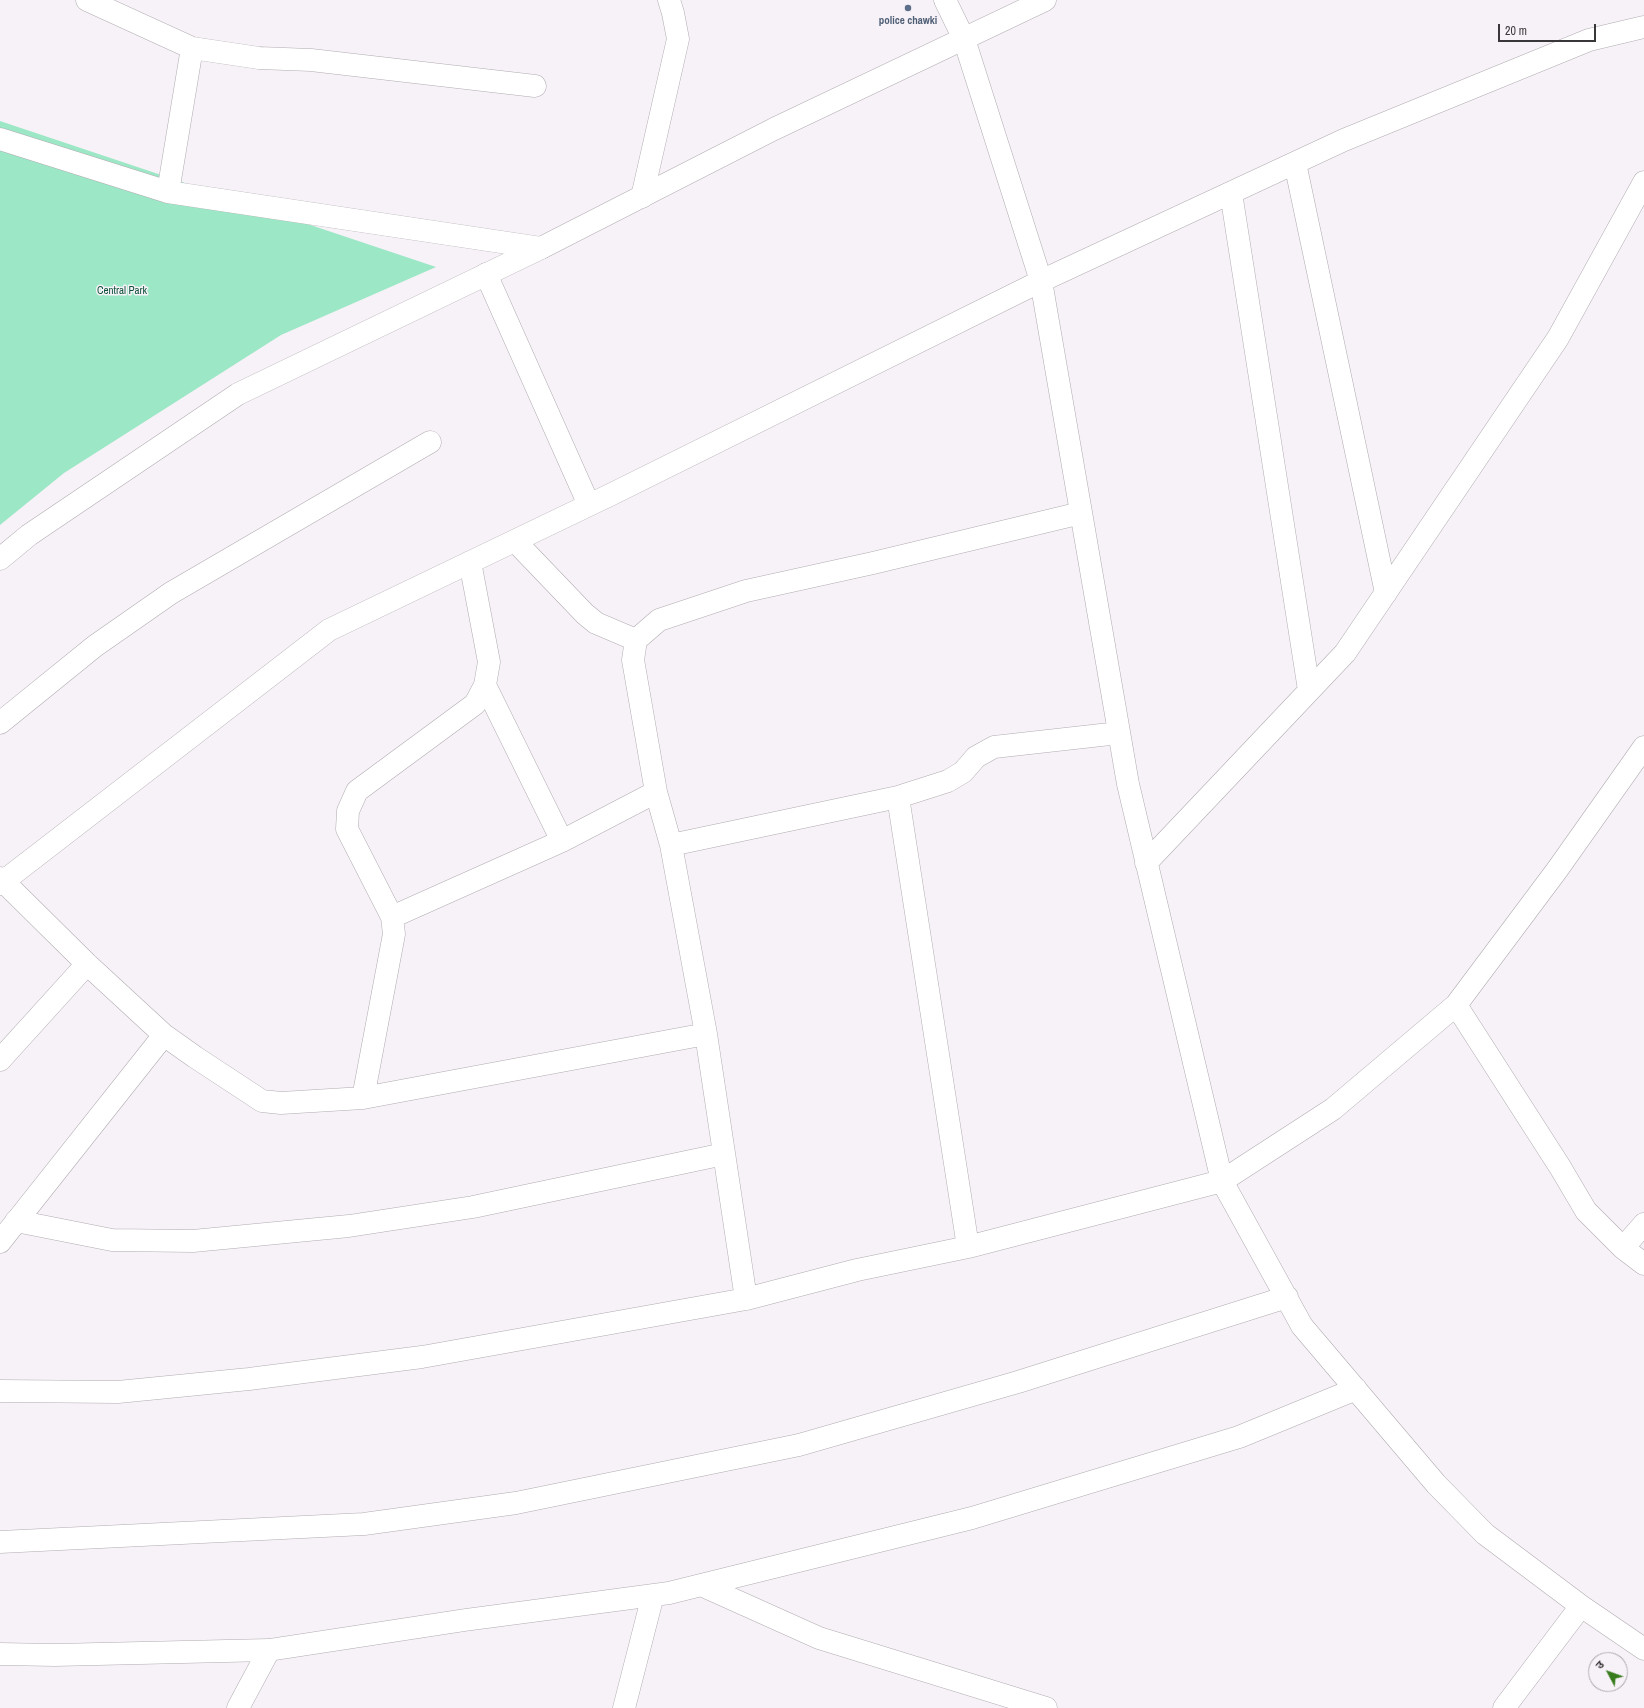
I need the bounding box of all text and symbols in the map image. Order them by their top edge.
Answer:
marker: police chawki [903,3,913,13]
place label: police chawki [879,14,937,28]
scale bar [1500,16,1598,42]
text: 20 m [1505,23,1527,39]
park label: Central Park [97,284,147,298]
north arrow [1588,1652,1628,1692]
text: उ [1592,1658,1607,1672]

